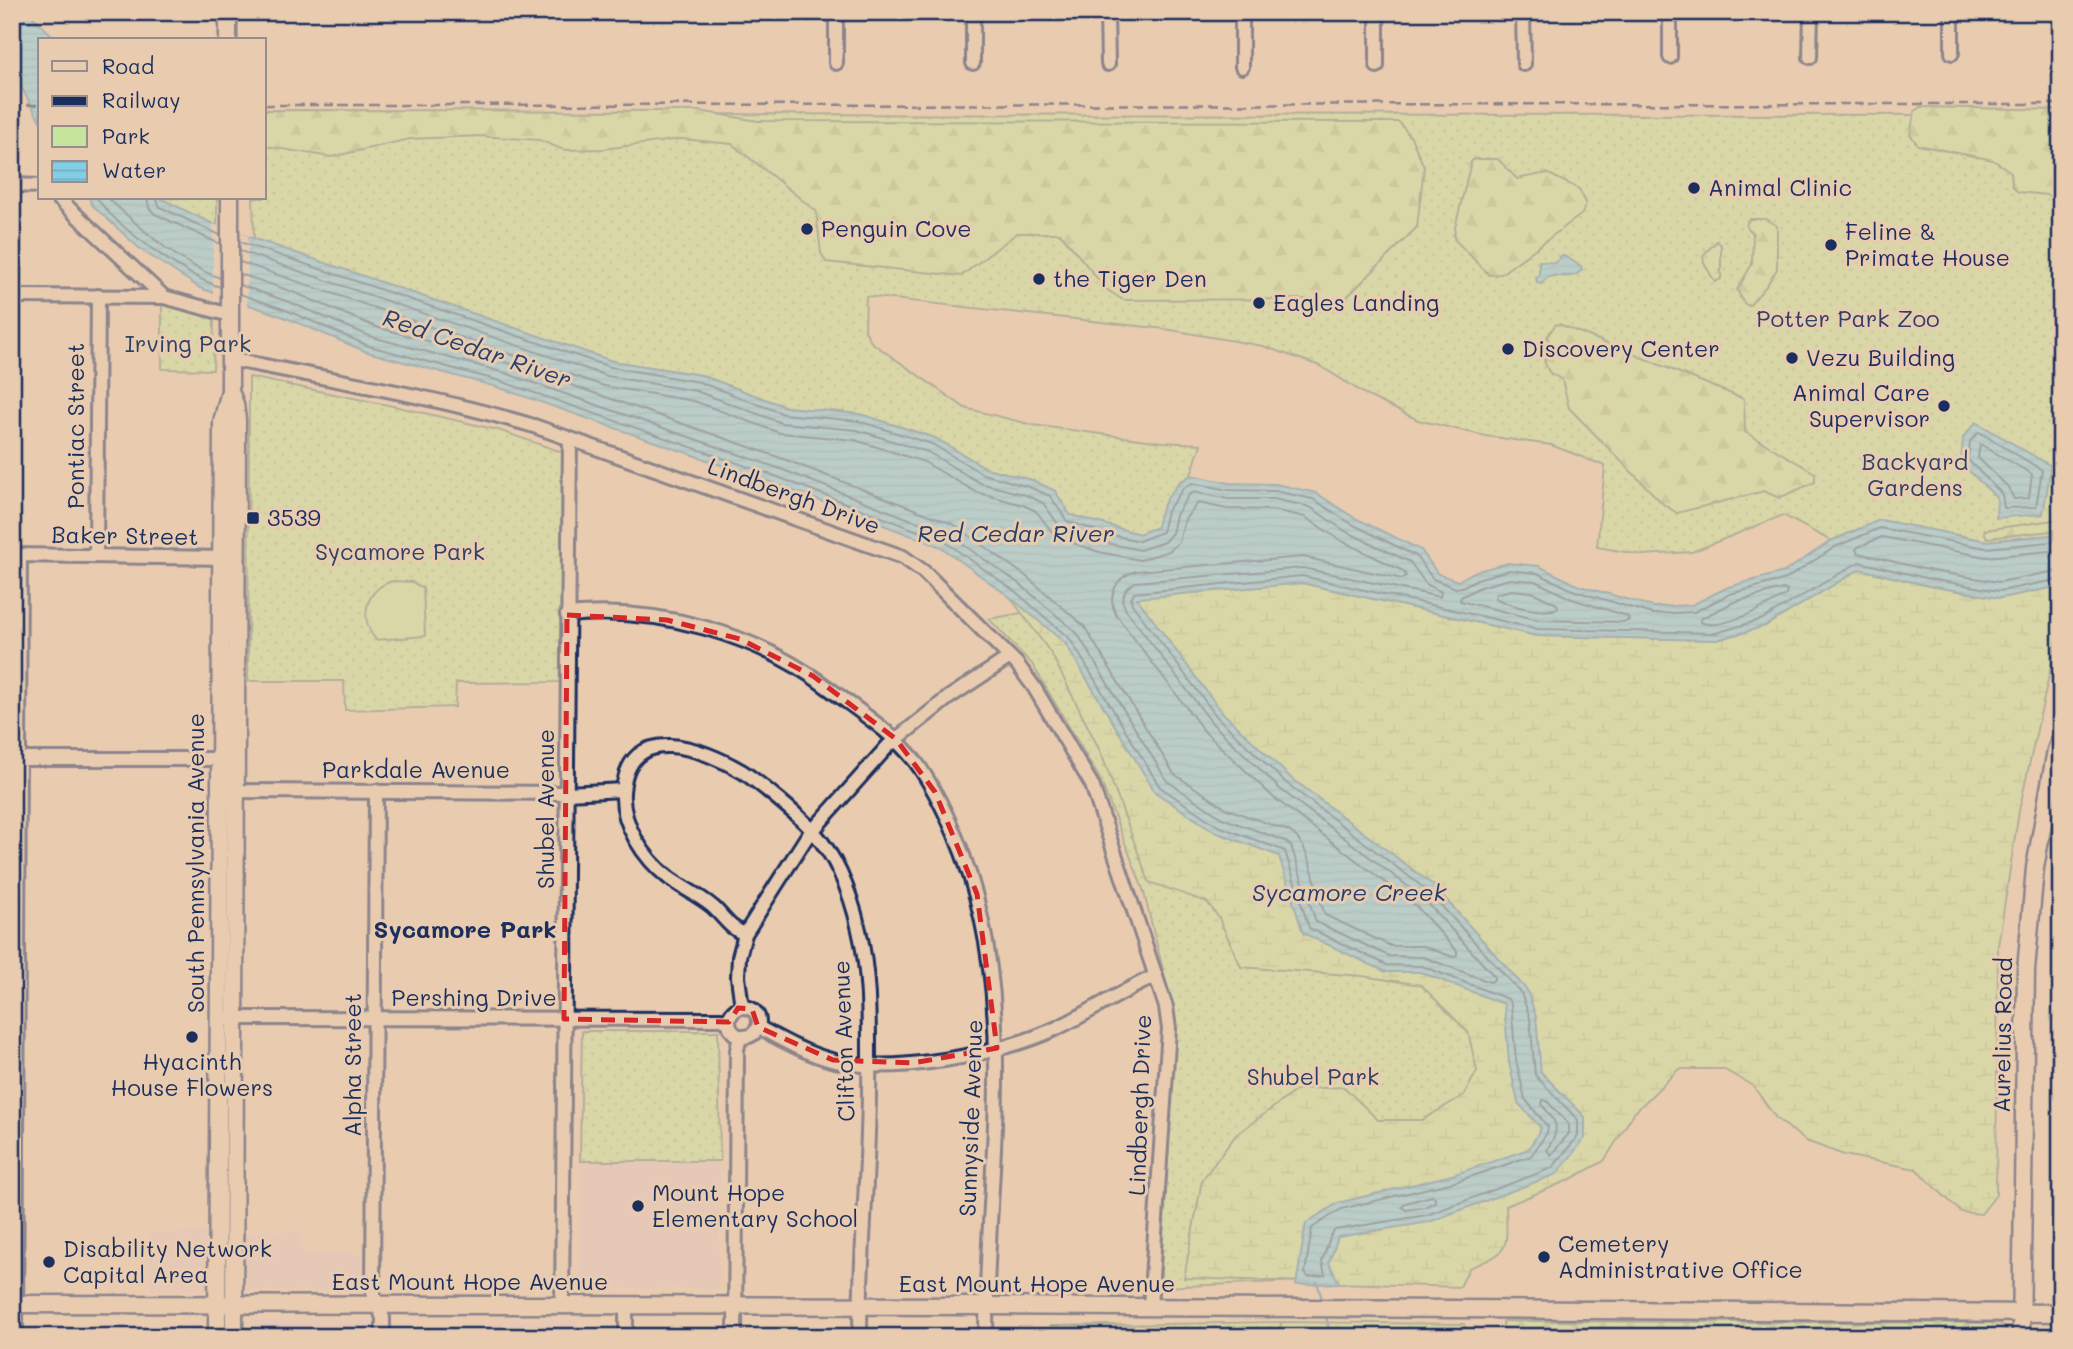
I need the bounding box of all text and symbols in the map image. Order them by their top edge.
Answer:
legend [38,38,266,200]
text: Road [102,52,154,79]
text: Railway [102,86,181,113]
text: Park [102,122,150,149]
text: Water [102,156,166,183]
place label: Animal Clinic [1708,172,1852,202]
marker: Animal Clinic [1686,180,1702,196]
place label: Penguin Cove [821,213,972,243]
place label: Feline & Primate House [1845,216,2010,272]
marker: Penguin Cove [799,221,815,237]
marker: Feline & Primate House [1823,237,1839,253]
place label: the Tiger Den [1053,263,1207,293]
marker: the Tiger Den [1031,271,1047,287]
place label: Eagles Landing [1273,287,1439,317]
marker: Eagles Landing [1251,295,1267,311]
water label: Red Cedar River [379,301,576,394]
park label: Potter Park Zoo [1756,303,1940,333]
park label: Irving Park [125,328,251,358]
place label: Discovery Center [1522,333,1720,363]
marker: Discovery Center [1500,341,1516,357]
place label: Vezu Building [1806,342,1955,372]
street label: Pontiac Street [60,343,90,509]
marker: Vezu Building [1784,350,1800,366]
place label: Animal Care Supervisor [1792,377,1930,433]
marker: Animal Care Supervisor [1936,398,1952,414]
park label: Backyard Gardens [1862,446,1968,502]
street label: Lindbergh Drive [704,450,885,540]
place label: 3539 [267,502,321,532]
marker: 3539 [245,510,261,526]
water label: Red Cedar River [917,517,1115,548]
street label: Baker Street [51,519,199,551]
park label: Sycamore Park [315,536,485,566]
street label: South Pennsylvania Avenue [180,713,210,1013]
street label: Shubel Avenue [530,729,560,889]
street label: Parkdale Avenue [322,754,510,784]
water label: Sycamore Creek [1252,876,1448,907]
district label: Sycamore Park [374,913,556,944]
street label: Aurelius Road [1986,957,2018,1113]
street label: Clifton Avenue [825,960,861,1122]
street label: Pershing Drive [391,982,557,1012]
street label: Alpha Street [337,993,367,1137]
street label: Lindbergh Drive [1121,1014,1157,1196]
street label: Sunnyside Avenue [952,1019,988,1217]
marker: Hyacinth House Flowers [184,1029,200,1045]
place label: Hyacinth House Flowers [111,1046,273,1102]
park label: Shubel Park [1247,1061,1379,1091]
place label: Mount Hope Elementary School [652,1177,858,1233]
marker: Mount Hope Elementary School [630,1198,646,1214]
place label: Cemetery Administrative Office [1558,1228,1803,1284]
place label: Disability Network Capital Area [63,1233,272,1289]
marker: Cemetery Administrative Office [1536,1249,1552,1265]
marker: Disability Network Capital Area [41,1254,57,1270]
street label: East Mount Hope Avenue [332,1266,608,1296]
street label: East Mount Hope Avenue [899,1268,1175,1298]

